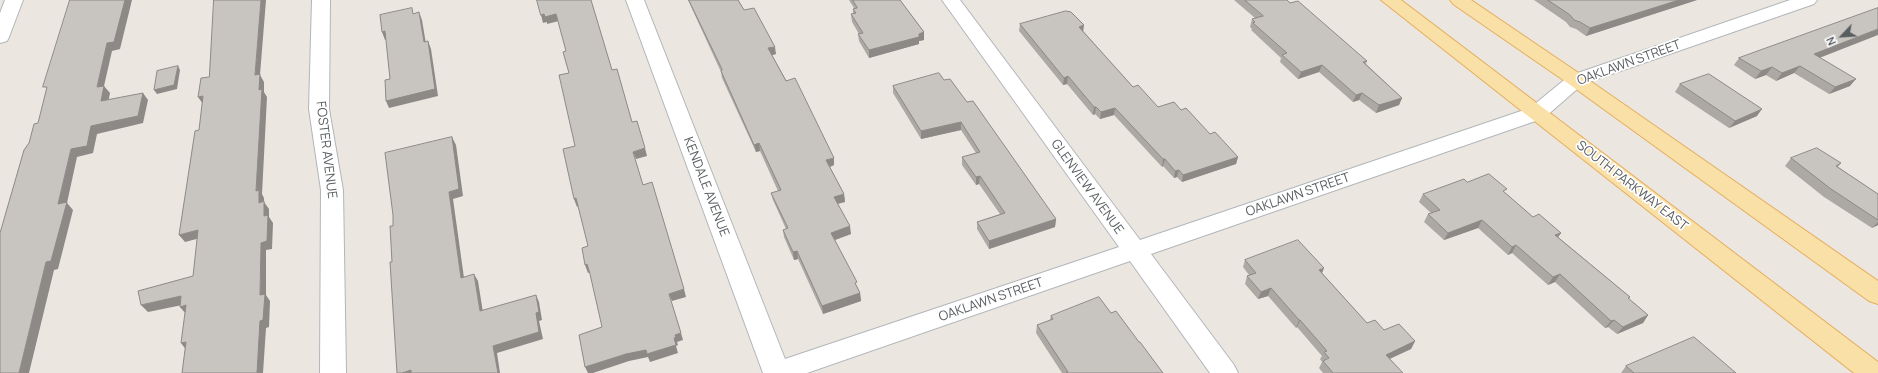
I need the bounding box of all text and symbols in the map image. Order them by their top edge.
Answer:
north arrow [1822,16,1862,56]
text: N [1822,35,1839,48]
street label: OAKLAWN STREET [1575,37,1683,89]
street label: FOSTER AVENUE [312,100,340,200]
street label: KENDALE AVENUE [680,135,732,239]
street label: GLENVIEW AVENUE [1047,137,1127,237]
street label: SOUTH PARKWAY EAST [1573,138,1691,234]
street label: OAKLAWN STREET [1244,170,1352,220]
street label: OAKLAWN STREET [937,275,1045,325]

